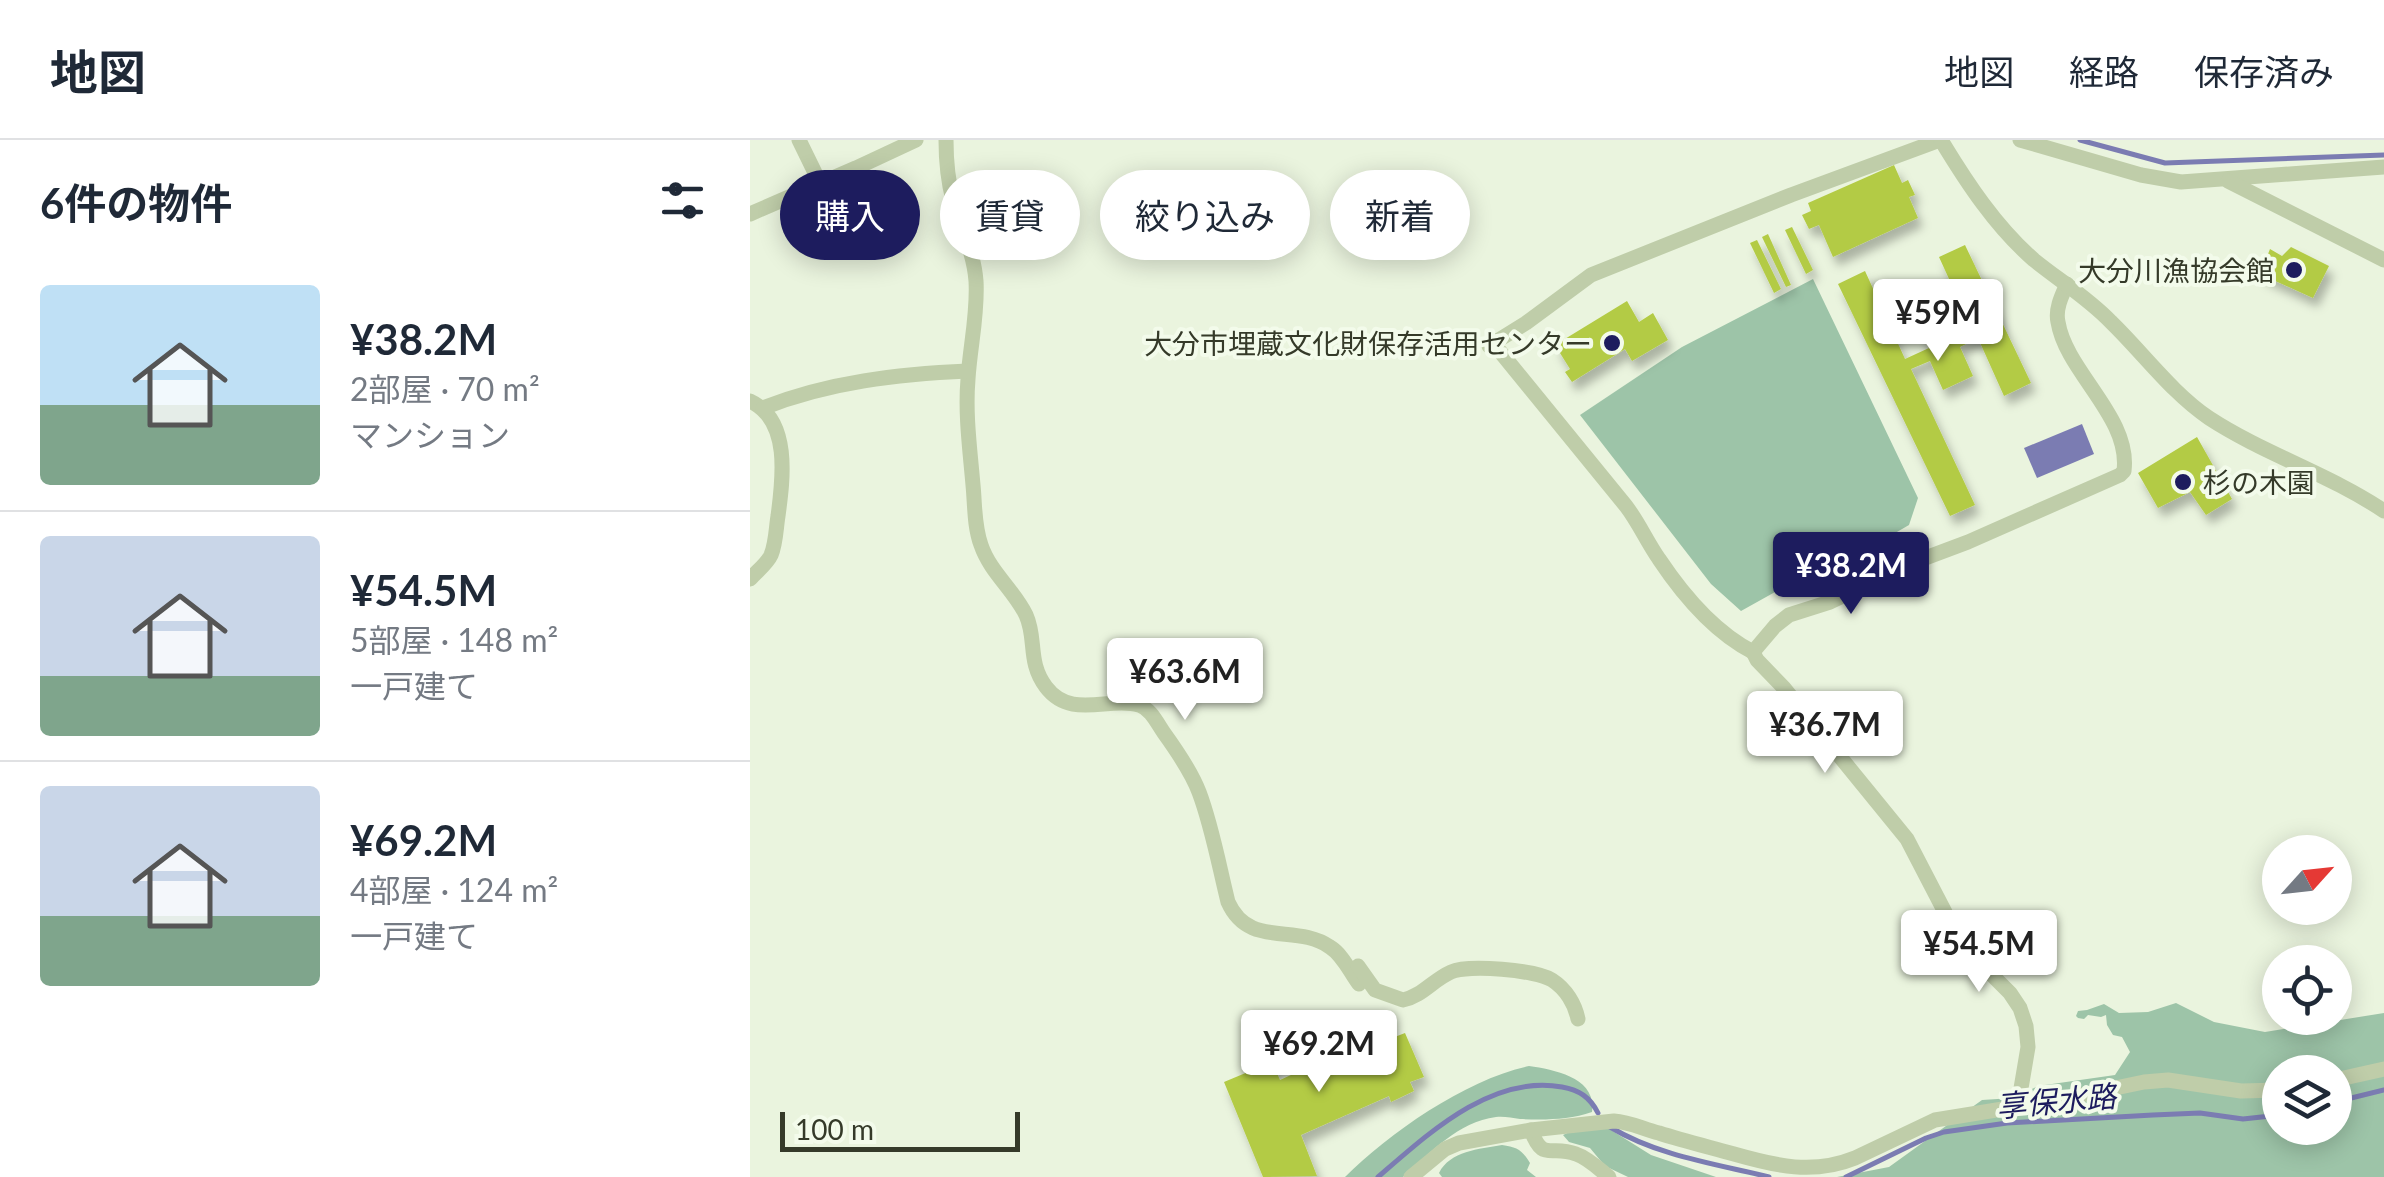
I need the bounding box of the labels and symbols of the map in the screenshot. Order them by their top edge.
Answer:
place label: 大分川漁協会館 [2078,253,2274,287]
marker: 大分川漁協会館 [2283,259,2305,281]
pin: ¥59M [1879,279,1997,364]
place label: 大分市埋蔵文化財保存活用センター [1144,326,1592,360]
marker: 大分市埋蔵文化財保存活用センター [1601,332,1623,354]
place label: 杉の木園 [2203,465,2315,499]
marker: 杉の木園 [2172,471,2194,493]
pin: ¥38.2M [1770,532,1932,617]
pin: ¥63.6M [1104,638,1266,723]
pin: ¥36.7M [1744,691,1906,776]
north arrow [2262,835,2352,925]
pin: ¥54.5M [1898,910,2060,995]
pin: ¥69.2M [1238,1010,1400,1095]
water label: 享保水路 [1995,1077,2120,1123]
scale bar [780,1107,1020,1152]

